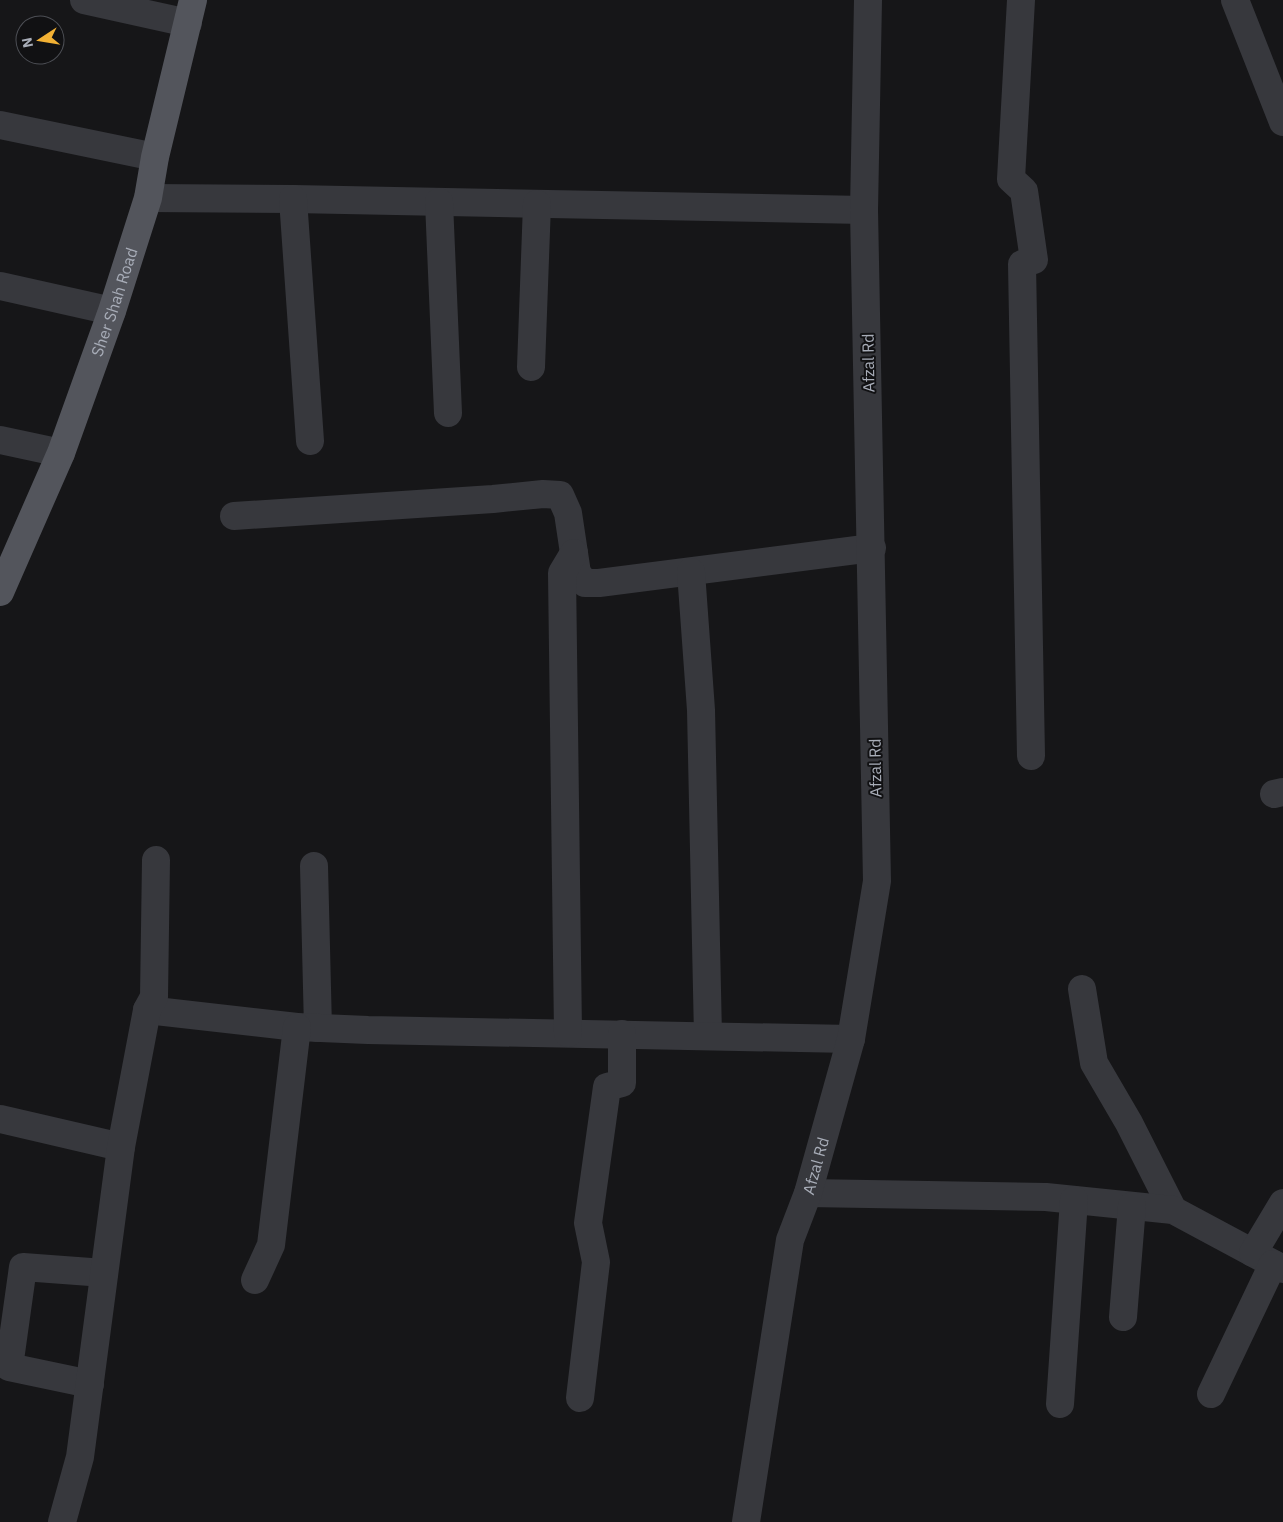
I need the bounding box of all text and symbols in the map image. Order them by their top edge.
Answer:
north arrow [15,15,65,65]
text: N [17,36,37,50]
street label: Sher Shah Road [87,245,142,359]
street label: Afzal Rd [857,333,879,393]
street label: Afzal Rd [864,738,886,798]
street label: Afzal Rd [798,1135,833,1197]

